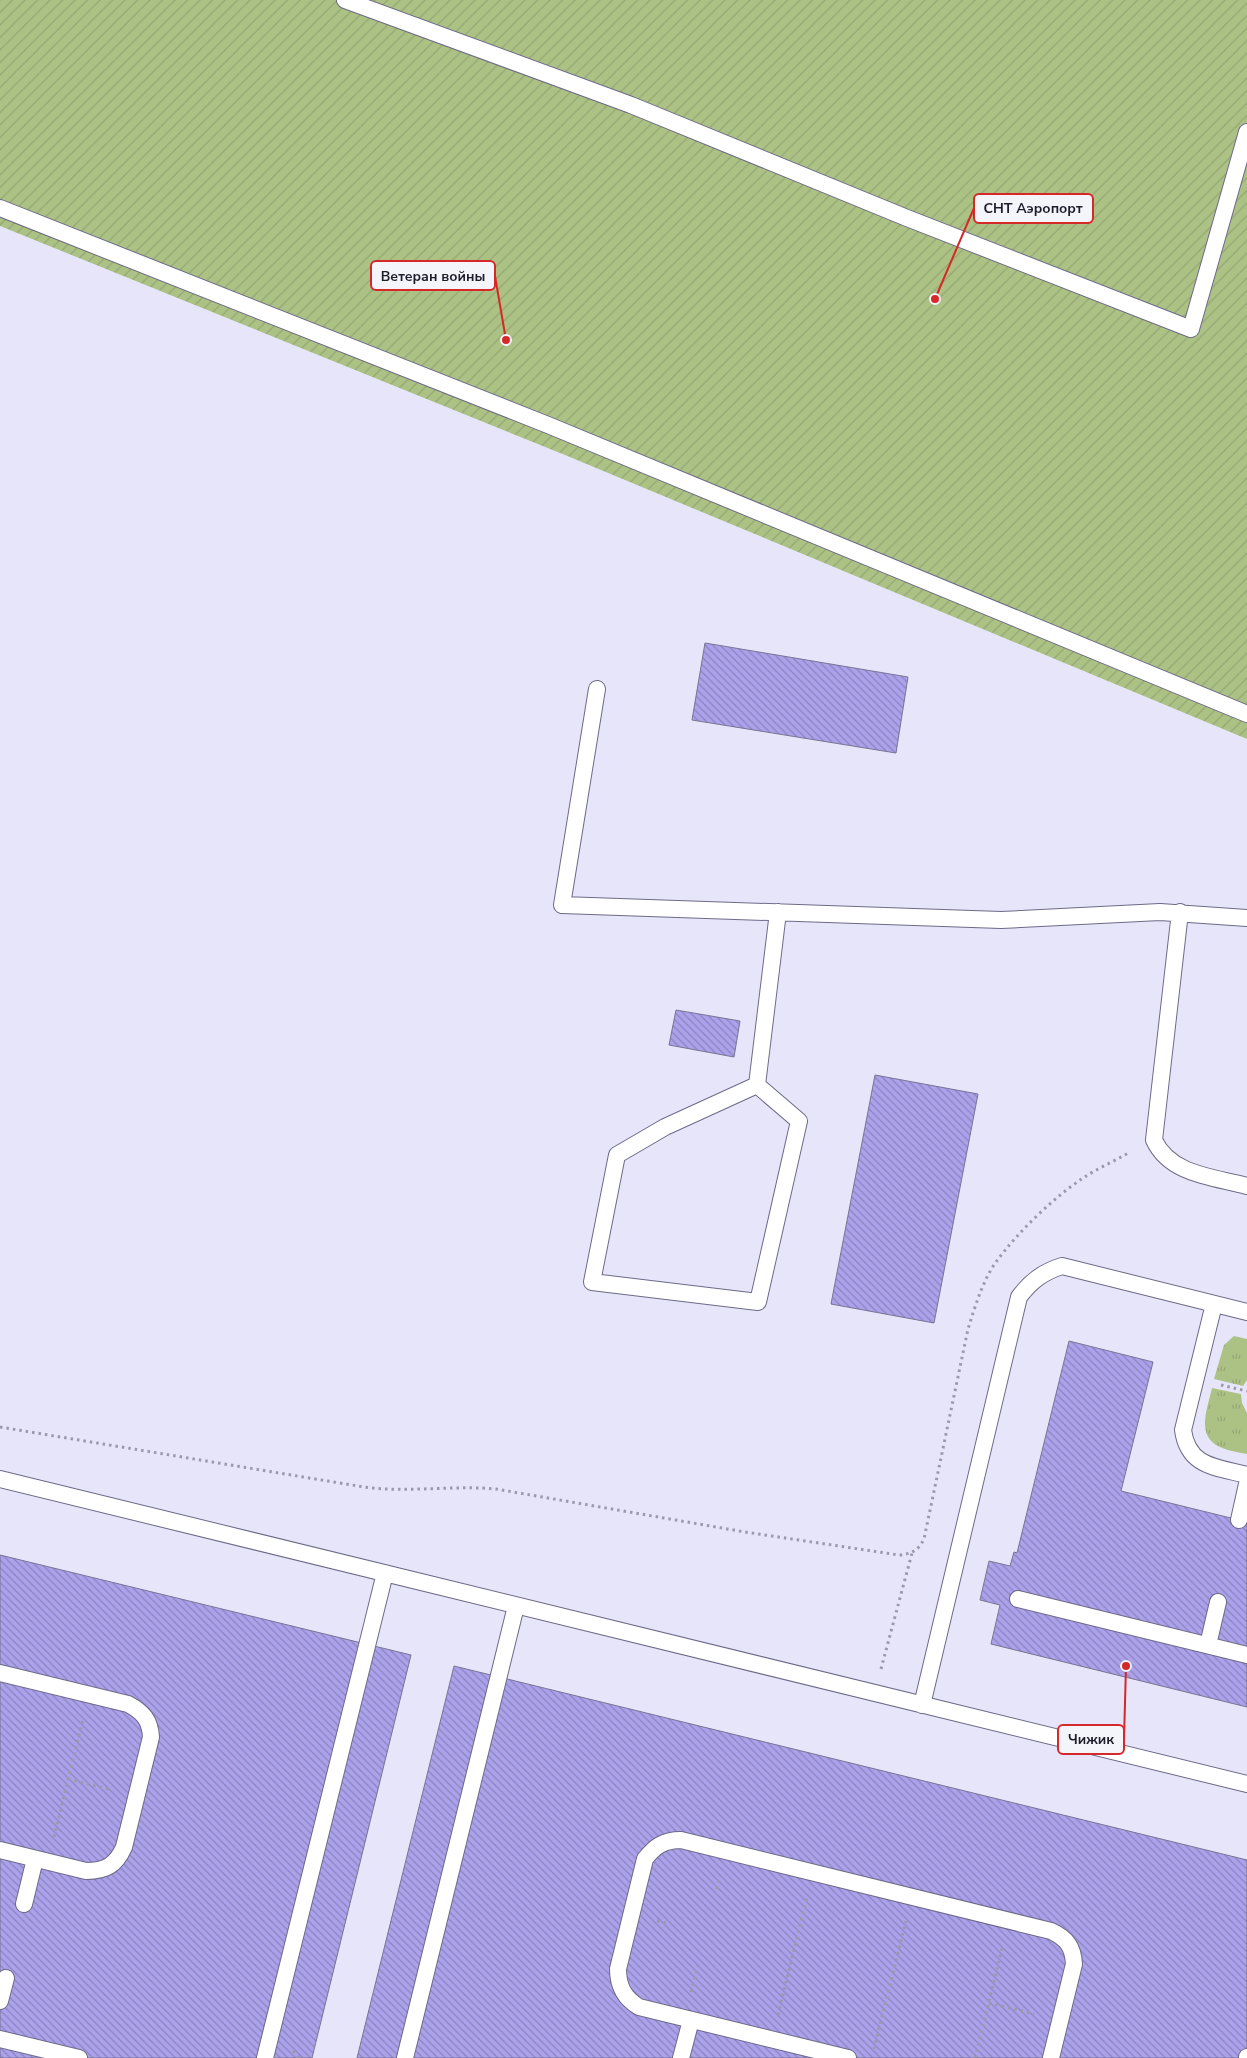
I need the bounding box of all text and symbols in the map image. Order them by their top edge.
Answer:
callout: СНТ Аэропорт [974,194,1093,223]
text: СНТ Аэропорт [983,199,1083,218]
callout: Ветеран войны [371,261,495,290]
text: Ветеран войны [381,267,485,286]
callout: Чижик [1058,1725,1124,1754]
text: Чижик [1068,1730,1114,1749]

